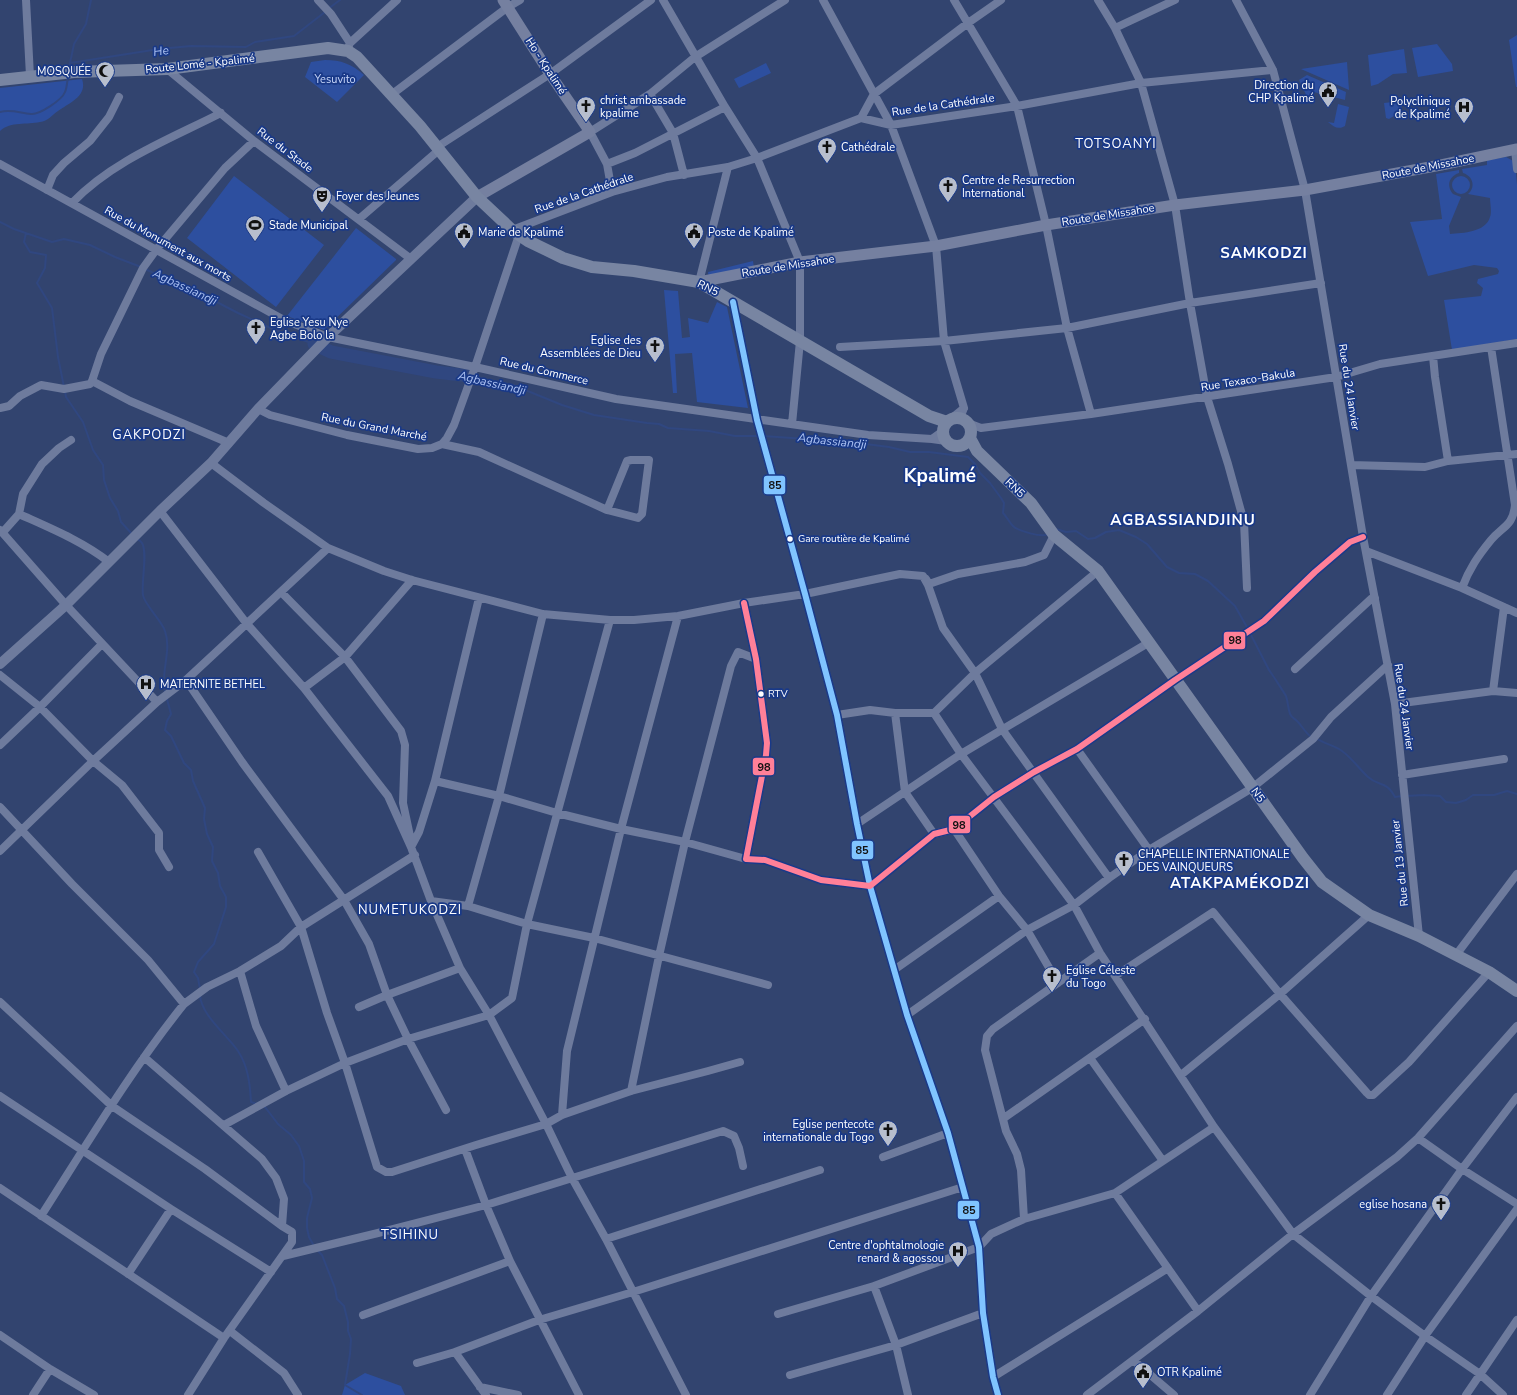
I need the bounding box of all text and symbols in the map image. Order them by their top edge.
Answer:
street label: Ho - Kpalimé [522,35,570,97]
water label: He [152,42,170,60]
street label: Route Lomé - Kpalimé [145,51,256,77]
mosque icon: MOSQUÉE [94,60,116,88]
place label: MOSQUÉE [37,63,91,79]
park label: Yesuvito [313,72,356,87]
place label: Direction du CHP Kpalimé [1248,78,1314,106]
public building icon: Direction du CHP Kpalimé [1317,80,1339,108]
street label: Rue de la Cathédrale [891,90,995,120]
place label: christ ambassade kpalime [600,93,686,121]
place label: Polyclinique de Kpalimé [1390,94,1450,122]
church icon: christ ambassade kpalime [575,95,597,123]
hospital icon: Polyclinique de Kpalimé [1453,96,1475,124]
street label: Rue du Stade [254,124,316,176]
district label: TOTSOANYI [1075,135,1157,153]
church icon: Cathédrale [816,136,838,164]
place label: Cathédrale [841,140,895,155]
street label: Route de Missahoe [1381,151,1476,183]
street label: Rue de la Cathédrale [533,169,635,217]
place label: Centre de Resurrection International [962,173,1075,201]
church icon: Centre de Resurrection International [937,175,959,203]
theatre icon: Foyer des Jeunes [311,185,333,213]
place label: Foyer des Jeunes [336,189,419,204]
street label: Route de Missahoe [1061,200,1156,230]
street label: Rue du Monument aux morts [102,203,234,285]
sports icon: Stade Municipal [244,214,266,242]
place label: Stade Municipal [269,218,349,233]
public building icon: Marie de Kpalimé [453,221,475,249]
public building icon: Poste de Kpalimé [683,221,705,249]
place label: Marie de Kpalimé [478,225,564,240]
place label: Poste de Kpalimé [708,225,794,240]
district label: SAMKODZI [1220,243,1308,263]
street label: Route de Missahoe [741,251,836,281]
water label: Agbassiandji [149,265,220,309]
street label: RN5 [695,276,722,300]
place label: Eglise Yesu Nye Agbe Bolo la [270,315,348,343]
church icon: Eglise Yesu Nye Agbe Bolo la [245,317,267,345]
place label: Eglise des Assemblées de Dieu [540,333,641,361]
church icon: Eglise des Assemblées de Dieu [644,335,666,363]
street label: Rue du 24 Janvier [1335,343,1363,431]
street label: Rue du Commerce [498,354,590,388]
street label: Rue Texaco-Bakula [1200,365,1296,395]
water label: Agbassiandji [456,367,528,399]
street label: Rue du Grand Marché [320,409,428,445]
district label: GAKPODZI [112,426,186,444]
water label: Agbassiandji [796,429,867,453]
district label: Kpalimé [904,463,976,489]
line badge: 85 [763,475,786,495]
street label: RN5 [1002,475,1028,501]
text: 85 [768,478,782,493]
district label: AGBASSIANDJINU [1110,510,1256,530]
place label: Gare routière de Kpalimé [798,532,909,546]
marker: Gare routière de Kpalimé [785,534,795,544]
line badge: 98 [1223,631,1246,650]
text: 98 [1228,633,1242,648]
street label: Rue du 24 Janvier [1391,663,1418,751]
hospital icon: MATERNITE BETHEL [135,673,157,701]
place label: MATERNITE BETHEL [160,677,265,692]
place label: RTV [768,687,788,701]
marker: RTV [756,689,766,699]
line badge: 98 [752,757,775,776]
text: 98 [757,760,771,775]
street label: N5 [1248,785,1269,806]
line badge: 98 [948,815,971,834]
text: 98 [952,818,966,833]
street label: Rue du 13 Janvier [1388,819,1412,907]
line badge: 85 [851,840,874,860]
text: 85 [855,843,869,858]
place label: CHAPELLE INTERNATIONALE DES VAINQUEURS [1138,847,1289,875]
church icon: CHAPELLE INTERNATIONALE DES VAINQUEURS [1113,849,1135,877]
district label: ATAKPAMÉKODZI [1170,873,1310,893]
district label: NUMETUKODZI [358,901,462,919]
place label: Eglise Céleste du Togo [1066,963,1136,991]
church icon: Eglise Céleste du Togo [1041,965,1063,993]
place label: Eglise pentecote internationale du Togo [763,1117,874,1145]
church icon: Eglise pentecote internationale du Togo [877,1119,899,1147]
church icon: eglise hosana [1430,1193,1452,1221]
place label: eglise hosana [1359,1197,1427,1212]
line badge: 85 [957,1200,980,1220]
text: 85 [962,1203,976,1218]
district label: TSIHINU [381,1226,439,1244]
place label: Centre d'ophtalmologie renard & agossou [828,1238,944,1266]
hospital icon: Centre d'ophtalmologie renard & agossou [947,1240,969,1268]
public building icon: OTR Kpalimé [1132,1361,1154,1389]
place label: OTR Kpalimé [1157,1365,1222,1380]

